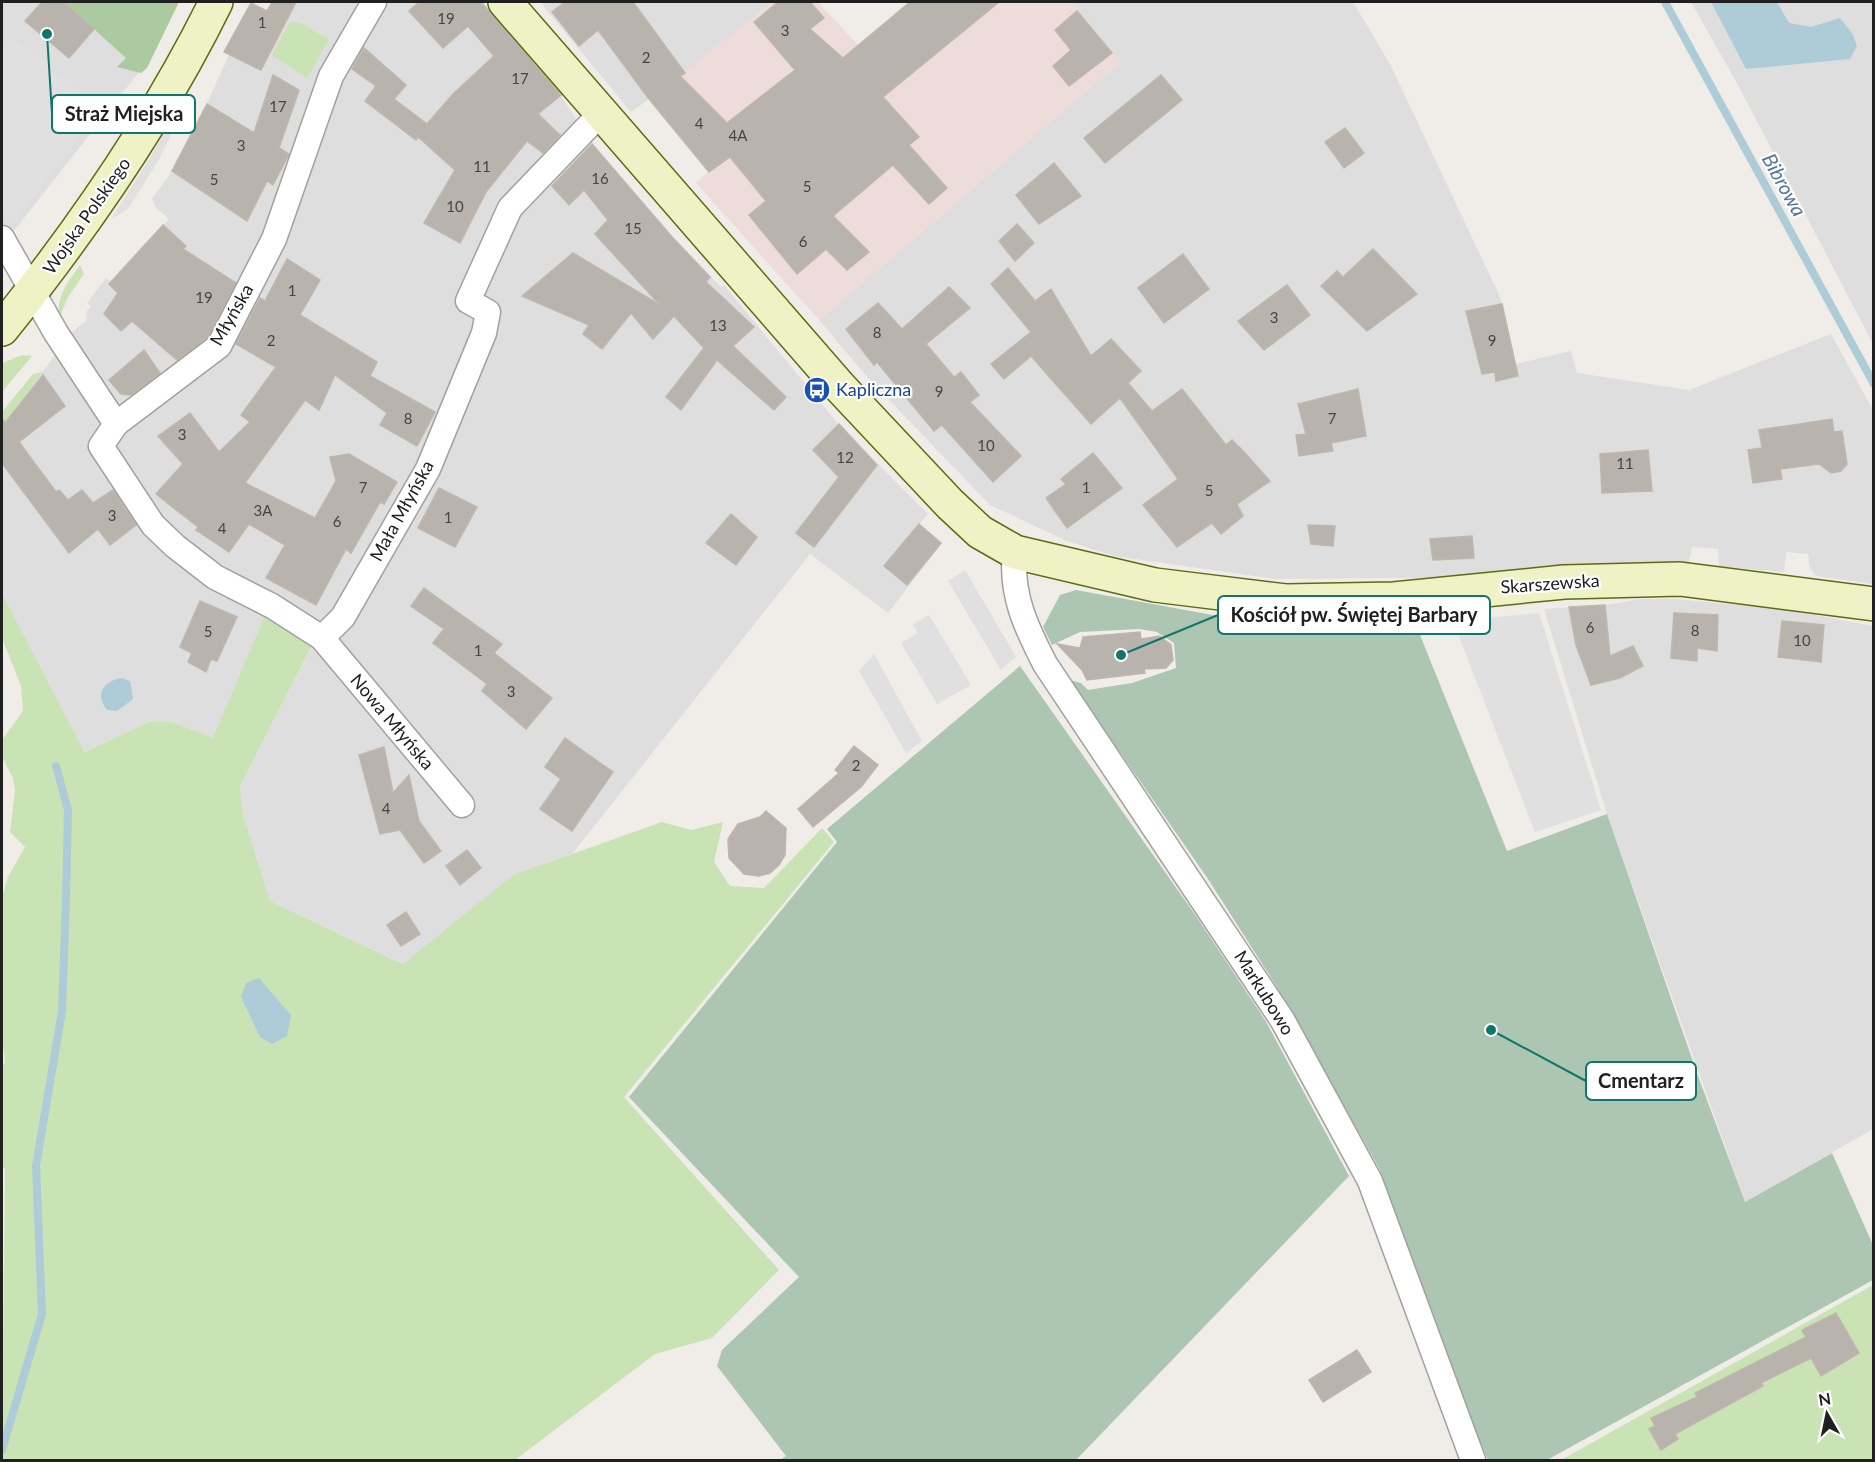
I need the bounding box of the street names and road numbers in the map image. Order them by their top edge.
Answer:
street label: Wojska Polskiego [38,153,135,278]
street label: Młyńska [205,280,257,349]
street label: Mała Młyńska [364,456,438,565]
street label: Skarszewska [1500,569,1600,597]
street label: Nowa Młyńska [346,669,439,774]
street label: Markubowo [1230,946,1299,1039]

